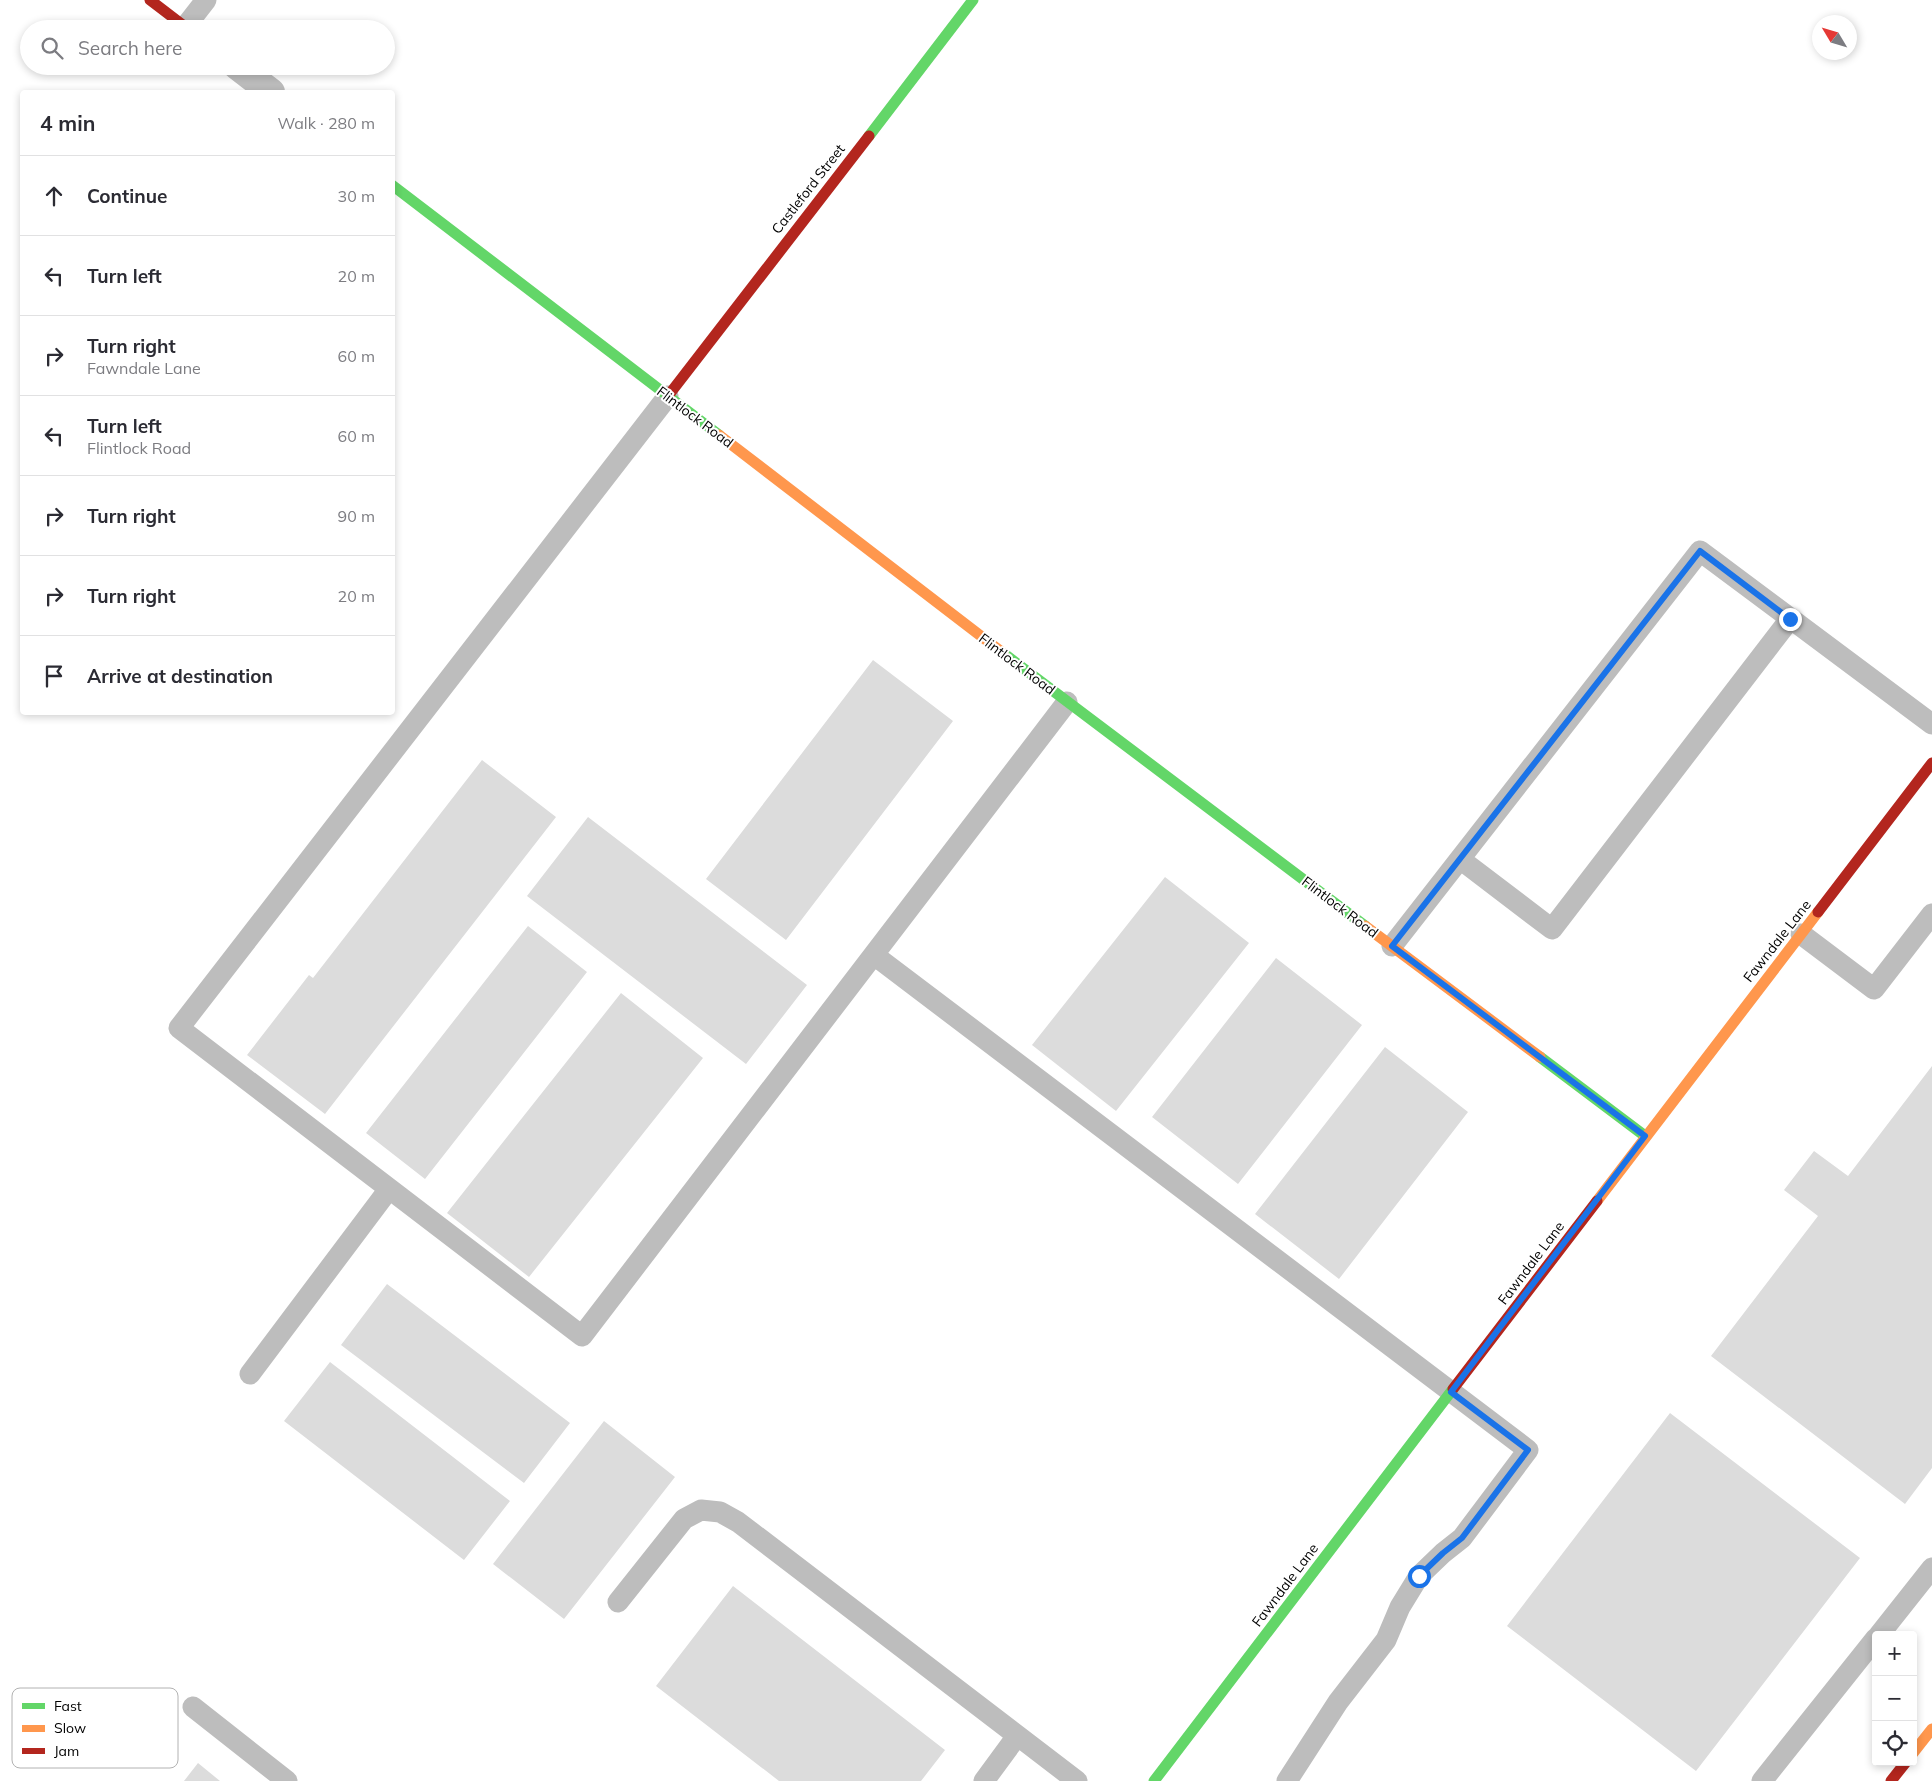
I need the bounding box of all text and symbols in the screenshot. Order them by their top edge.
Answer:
north arrow [1812,15,1857,60]
search box [20,20,395,75]
icon: search [38,34,66,62]
text: Search here [78,36,182,60]
text: 4 min [40,110,95,136]
text: Walk · 280 m [277,113,375,133]
street label: Castleford Street [767,141,849,237]
icon: ahead [40,182,68,210]
text: Continue [87,184,167,208]
text: 30 m [338,186,375,206]
icon: left [40,262,68,290]
text: Turn left [87,264,162,288]
text: 20 m [338,266,375,286]
text: Turn right [87,334,176,358]
icon: right [40,342,68,370]
text: 60 m [338,346,375,366]
text: Fawndale Lane [87,358,201,378]
street label: Flintlock Road [653,382,737,452]
text: Turn left [87,414,162,438]
icon: left [40,422,68,450]
text: 60 m [338,426,375,446]
text: Flintlock Road [87,438,191,458]
icon: right [40,502,68,530]
text: Turn right [87,504,176,528]
text: 90 m [338,506,375,526]
icon: right [40,582,68,610]
text: Turn right [87,584,176,608]
text: 20 m [338,586,375,606]
route end [1779,608,1802,631]
street label: Flintlock Road [975,629,1059,699]
icon: arrive [40,662,68,690]
text: Arrive at destination [87,664,273,688]
street label: Flintlock Road [1298,872,1382,942]
street label: Fawndale Lane [1739,896,1815,986]
street label: Fawndale Lane [1494,1218,1568,1308]
street label: Fawndale Lane [1248,1540,1322,1630]
route start [1408,1565,1431,1588]
map controls [1872,1631,1917,1766]
button: + [1872,1631,1917,1676]
button: − [1872,1676,1917,1721]
legend [12,1688,178,1768]
text: Fast [54,1697,82,1715]
text: Slow [54,1719,86,1737]
button: locate [1872,1721,1917,1766]
text: Jam [54,1742,79,1760]

